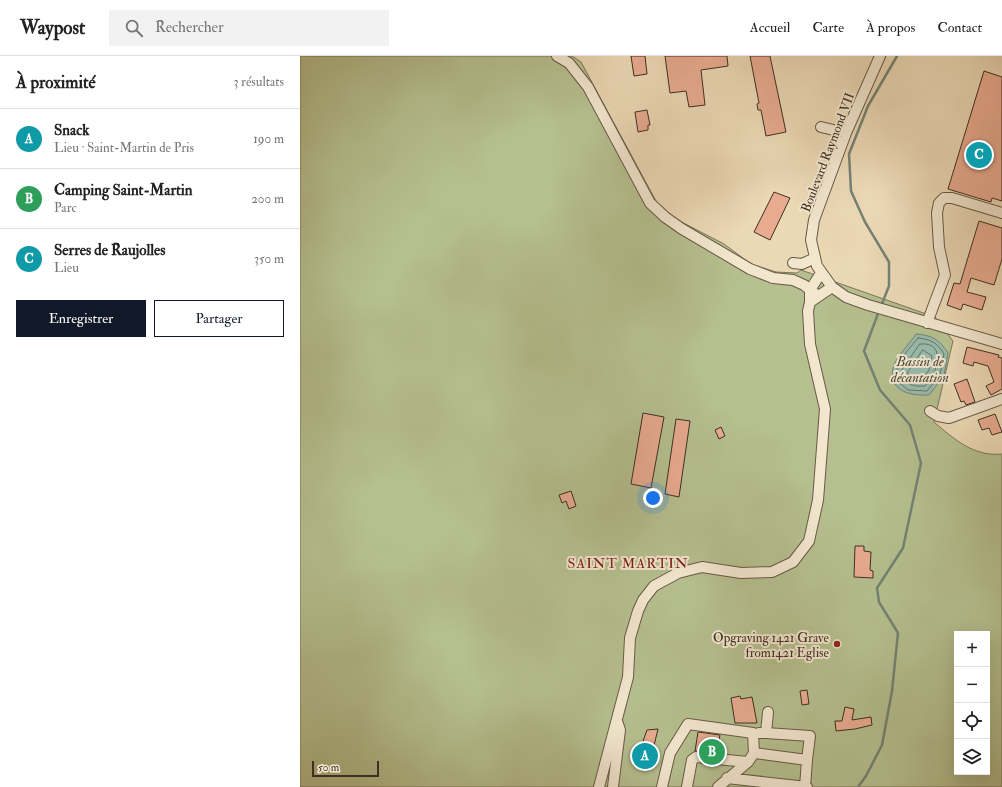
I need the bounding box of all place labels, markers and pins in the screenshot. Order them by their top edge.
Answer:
pin: C [966,140,992,170]
place label: Opgraving 1421 Grave from1421 Eglise [713,630,830,661]
marker: Opgraving 1421 Grave from1421 Eglise [832,639,842,649]
pin: B [699,737,725,767]
pin: A [632,741,658,771]

